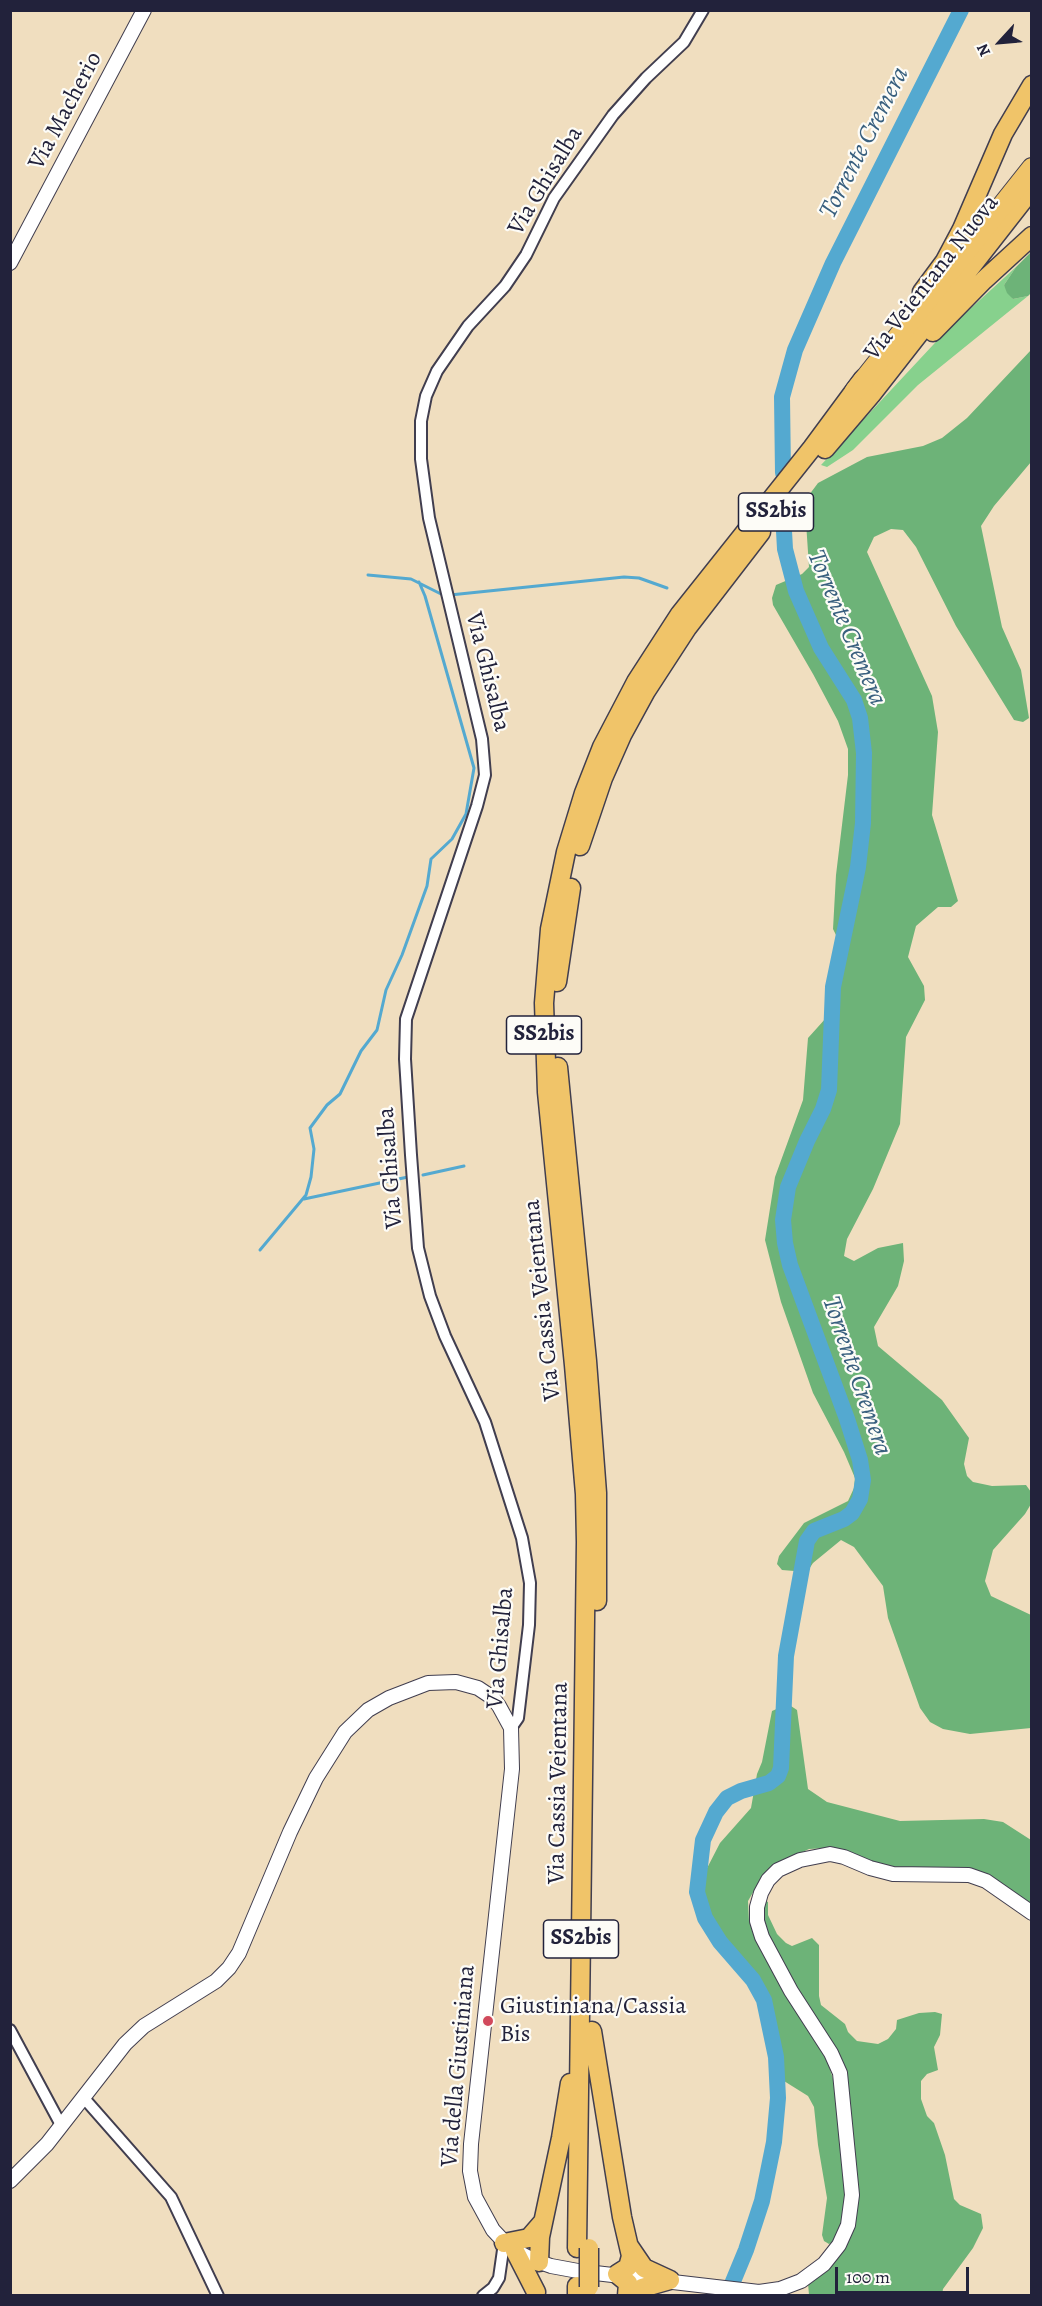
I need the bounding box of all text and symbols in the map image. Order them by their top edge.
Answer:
north arrow [970,12,1030,72]
text: N [971,40,996,60]
street label: Via Macherio [23,47,109,175]
water label: Torrente Cremera [813,62,917,224]
street label: Via Ghisalba [502,121,590,241]
street label: Via Veientana Nuova [858,189,1006,367]
road number: SS2bis [738,493,814,531]
water label: Torrente Cremera [799,546,893,710]
street label: Via Ghisalba [458,609,516,735]
road number: SS2bis [506,1016,582,1054]
street label: Via Ghisalba [372,1106,410,1230]
street label: Via Cassia Veientana [518,1198,568,1402]
water label: Torrente Cremera [814,1293,898,1459]
street label: Via Ghisalba [481,1586,521,1710]
street label: Via Cassia Veientana [543,1682,575,1884]
road number: SS2bis [544,1920,618,1958]
street label: Via della Giustiniana [436,1964,482,2168]
place label: Giustiniana/Cassia Bis [500,1993,686,2049]
marker: Giustiniana/Cassia Bis [481,2014,495,2028]
scale bar [838,2255,972,2293]
text: 100 m [846,2265,890,2289]

